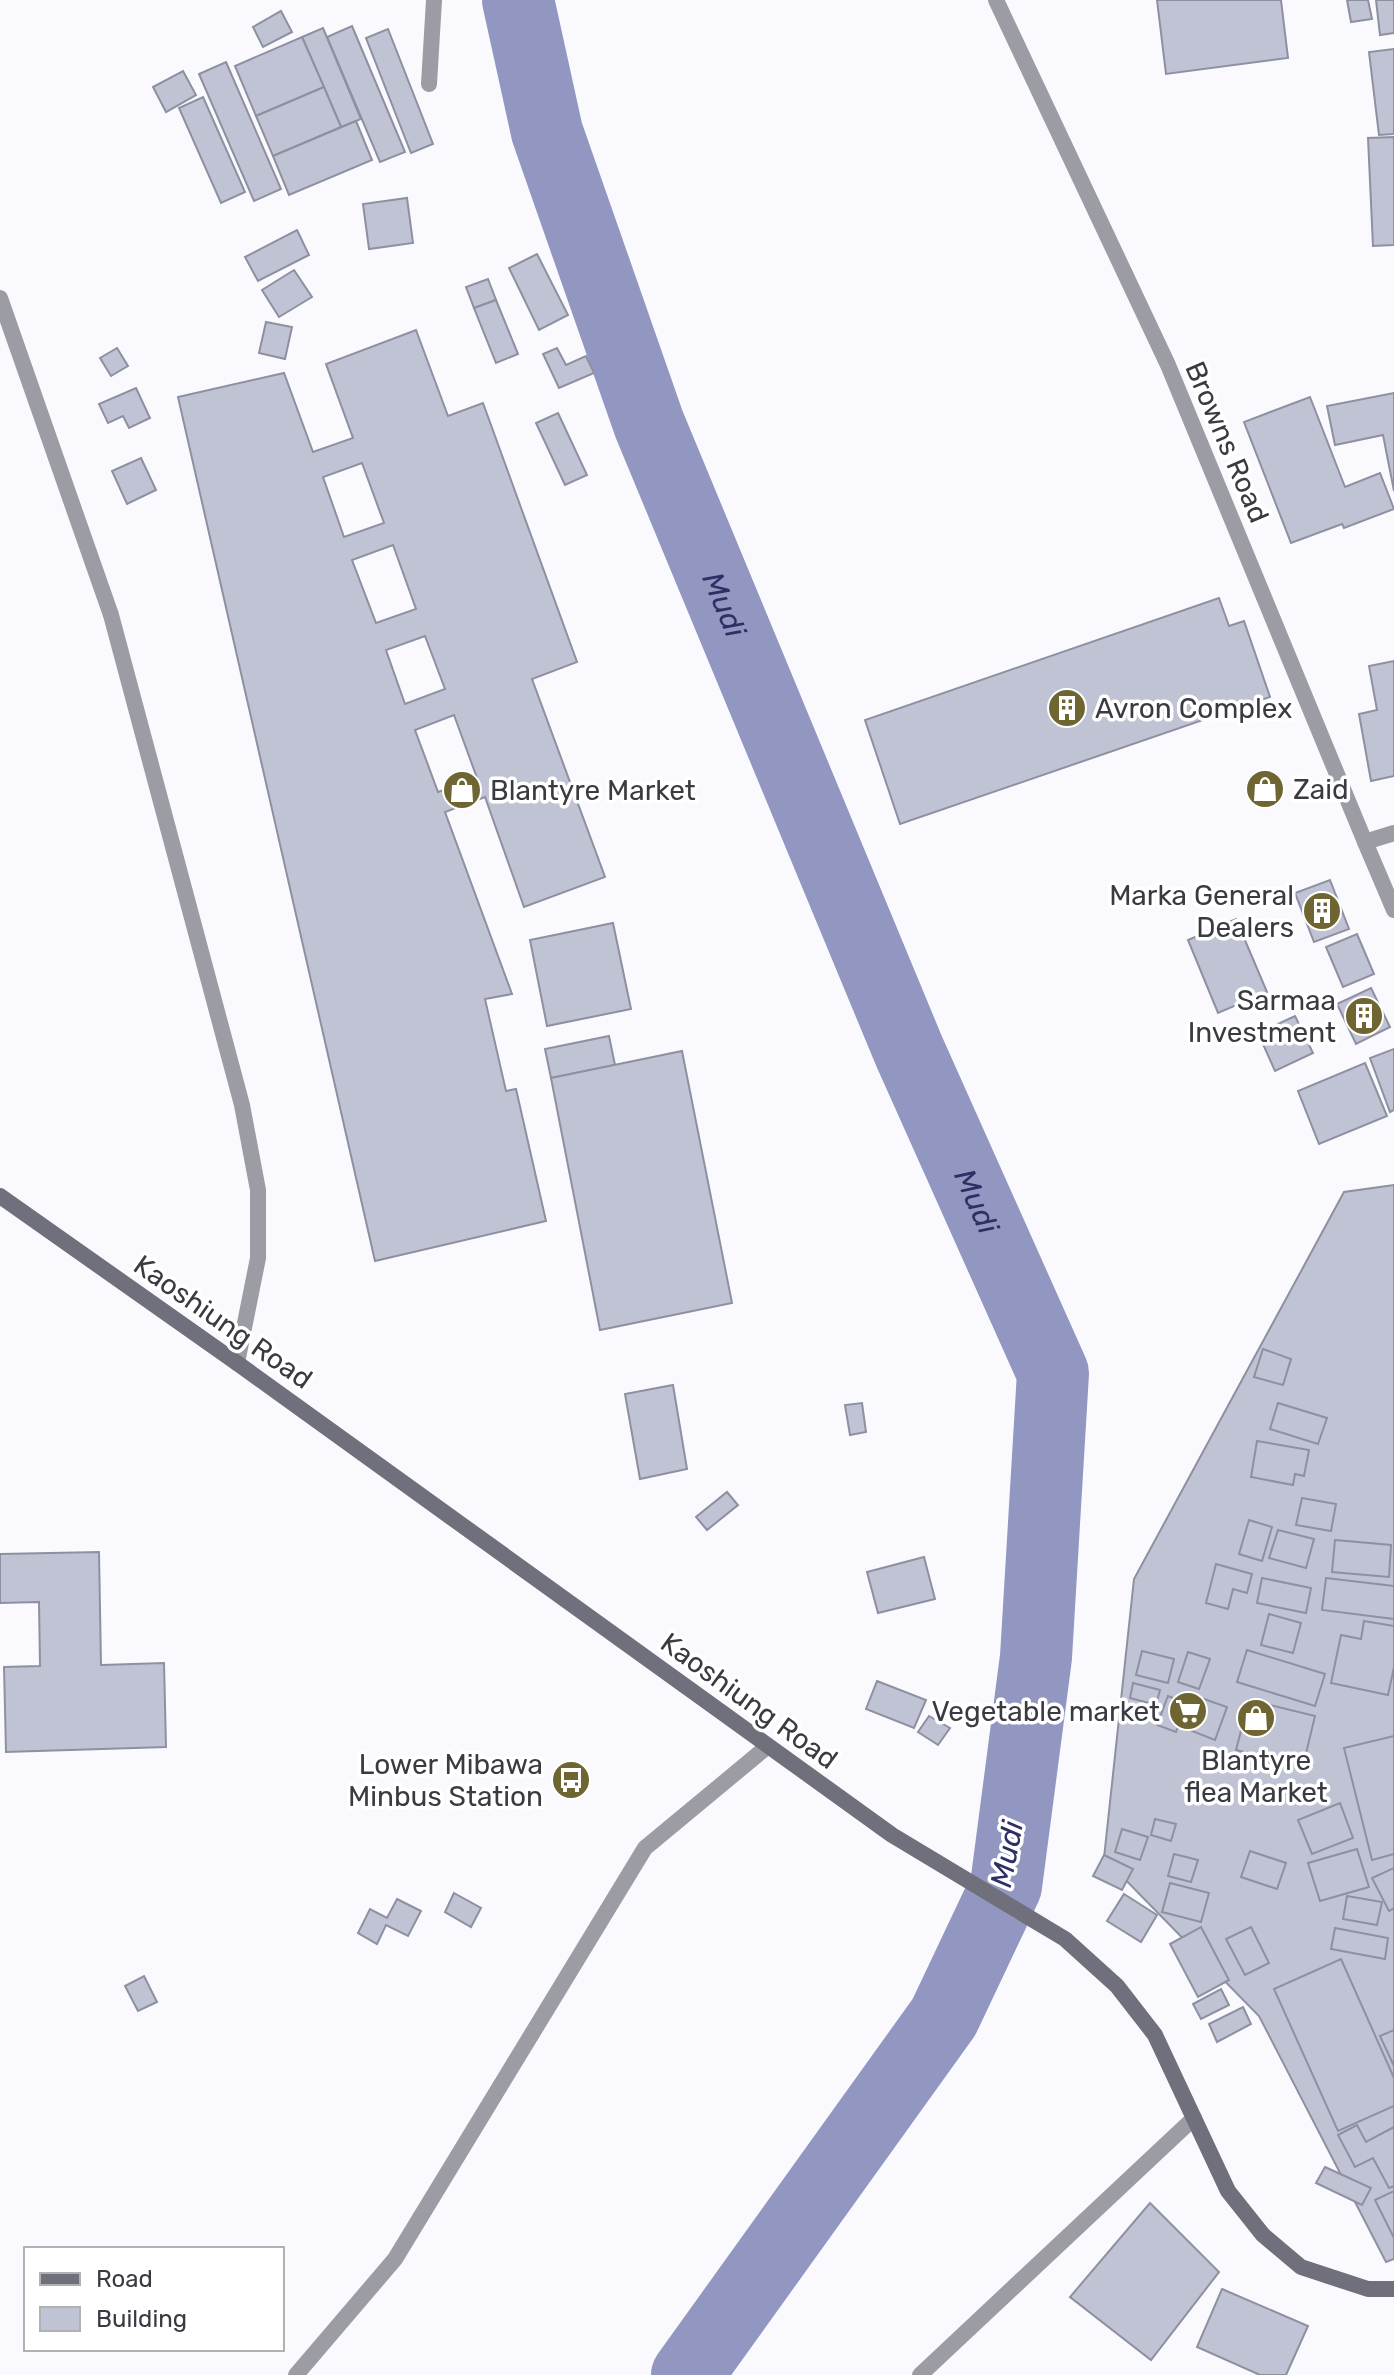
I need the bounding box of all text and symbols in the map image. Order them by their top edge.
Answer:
street label: Browns Road [1178,357,1276,527]
water label: Mudi [694,567,754,643]
building icon: Avron Complex [1046,687,1088,729]
place label: Avron Complex [1095,692,1292,725]
shop icon: Zaid [1244,768,1286,810]
shop icon: Blantyre Market [441,769,483,811]
place label: Zaid [1293,773,1349,806]
place label: Blantyre Market [490,774,696,807]
place label: Marka General Dealers [1109,879,1294,944]
building icon: Marka General Dealers [1301,890,1343,932]
place label: Sarmaa Investment [1188,984,1336,1049]
building icon: Sarmaa Investment [1343,995,1385,1037]
water label: Mudi [946,1163,1007,1240]
street label: Kaoshiung Road [128,1248,318,1396]
street label: Kaoshiung Road [654,1626,844,1776]
supermarket icon: Vegetable market [1167,1690,1209,1732]
place label: Vegetable market [931,1695,1160,1728]
shop icon: Blantyre flea Market [1235,1697,1277,1739]
place label: Blantyre flea Market [1184,1744,1328,1809]
place label: Lower Mibawa Minbus Station [348,1748,543,1813]
bus stop icon: Lower Mibawa Minbus Station [550,1759,592,1801]
water label: Mudi [983,1817,1031,1890]
legend [24,2247,284,2351]
text: Road [96,2265,153,2293]
text: Building [96,2305,187,2333]

